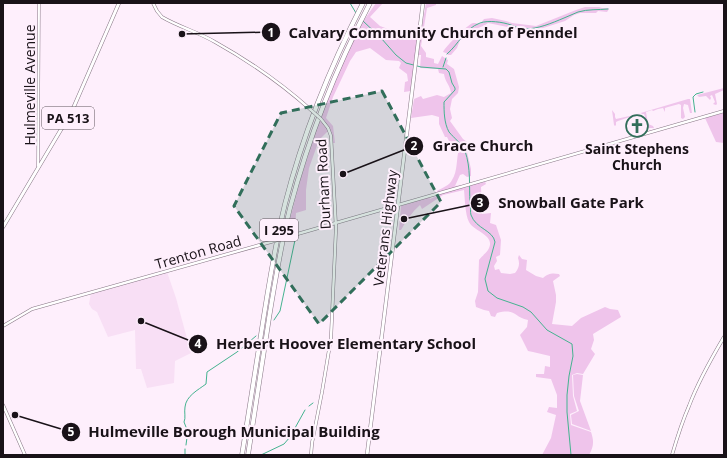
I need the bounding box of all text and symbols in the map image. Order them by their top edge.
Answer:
callout: Calvary Community Church of Penndel [261,19,586,46]
text: Calvary Community Church of Penndel [288,22,578,42]
street label: Hulmeville Avenue [20,24,39,146]
text: 1 [268,24,274,41]
road number: PA 513 [42,107,94,129]
church icon: Saint Stephens Church [624,113,650,139]
callout: Grace Church [404,133,541,160]
text: Grace Church [433,135,533,155]
text: 2 [411,137,418,154]
street label: Durham Road [311,138,335,230]
place label: Saint Stephens Church [585,139,689,174]
street label: Veterans Highway [368,168,402,287]
callout: Snowball Gate Park [470,189,652,216]
text: Snowball Gate Park [498,192,645,212]
text: 3 [477,194,484,211]
road number: I 295 [260,219,298,241]
street label: Trenton Road [153,231,243,273]
callout: Herbert Hoover Elementary School [188,330,484,357]
text: Herbert Hoover Elementary School [216,333,476,353]
text: 4 [195,335,202,352]
callout: Hulmeville Borough Municipal Building [61,418,388,445]
text: Hulmeville Borough Municipal Building [88,421,380,441]
text: 5 [68,423,75,440]

